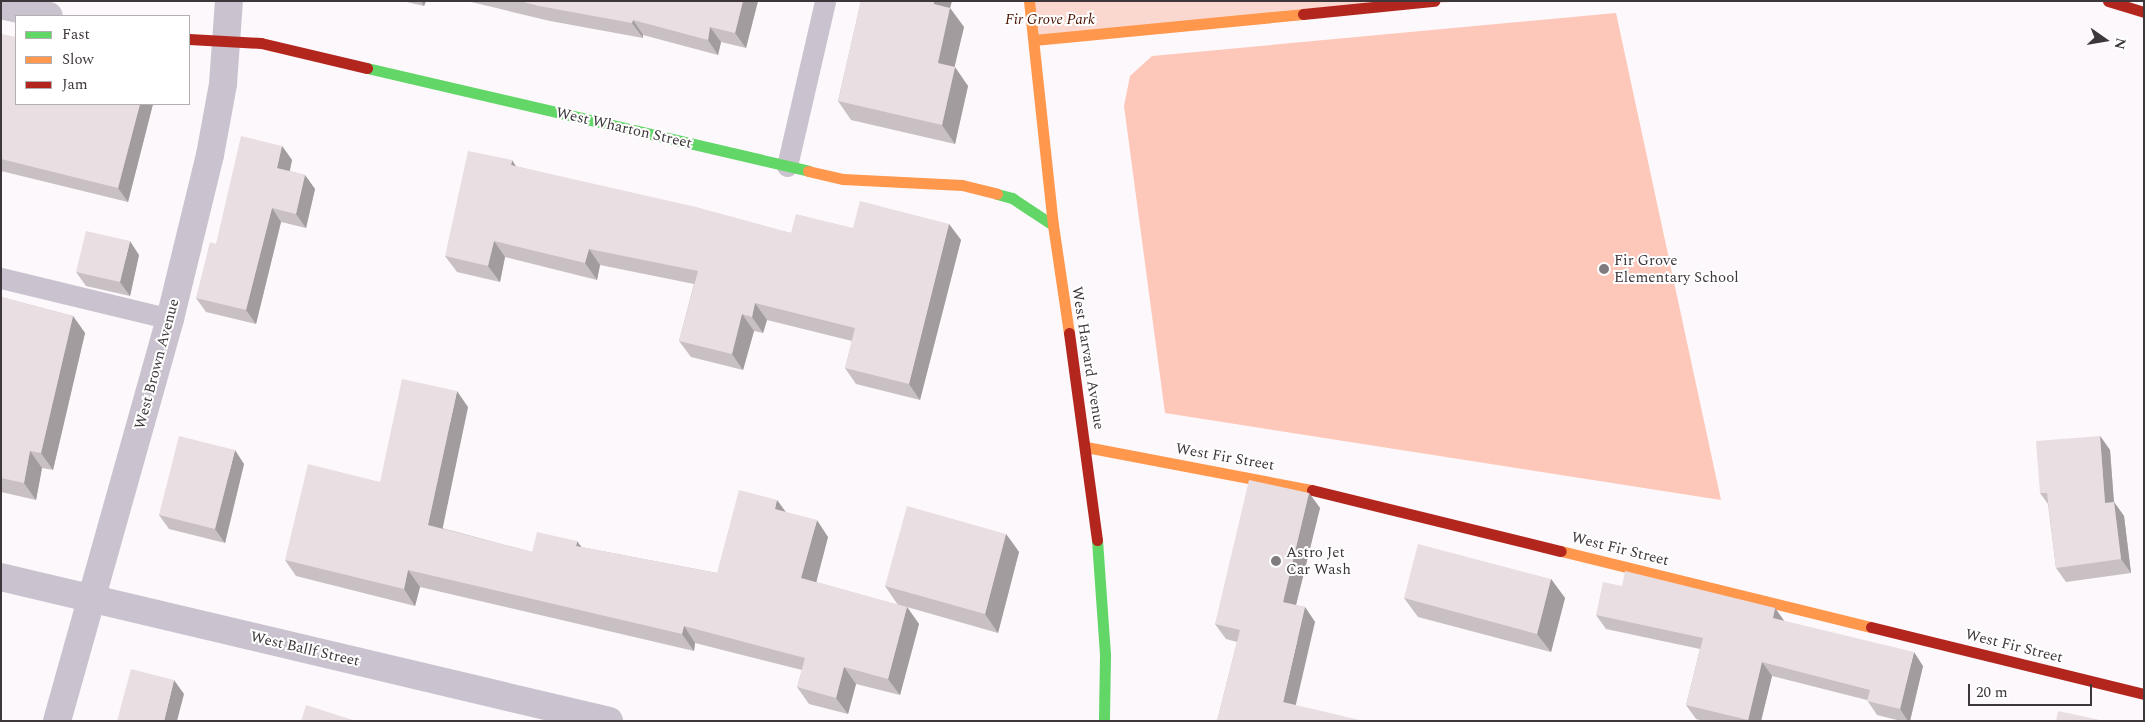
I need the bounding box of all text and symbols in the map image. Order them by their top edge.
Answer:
park label: Fir Grove Park [1005,11,1095,29]
legend [15,15,190,105]
north arrow [2080,15,2130,65]
text: Fast [62,23,90,46]
text: N [2109,36,2132,51]
text: Slow [62,48,94,71]
text: Jam [62,73,88,96]
street label: West Wharton Street [554,104,694,152]
place label: Fir Grove Elementary School [1614,251,1739,286]
marker: Fir Grove Elementary School [1598,263,1610,275]
street label: West Harvard Avenue [1068,285,1108,431]
street label: West Brown Avenue [131,297,183,431]
street label: West Fir Street [1174,439,1276,475]
street label: West Fir Street [1569,528,1671,570]
place label: Astro Jet Car Wash [1286,543,1351,578]
marker: Astro Jet Car Wash [1270,555,1282,567]
street label: West Fir Street [1963,625,2065,667]
street label: West Ballf Street [249,628,361,670]
scale bar [1970,674,2094,706]
text: 20 m [1976,681,2008,704]

